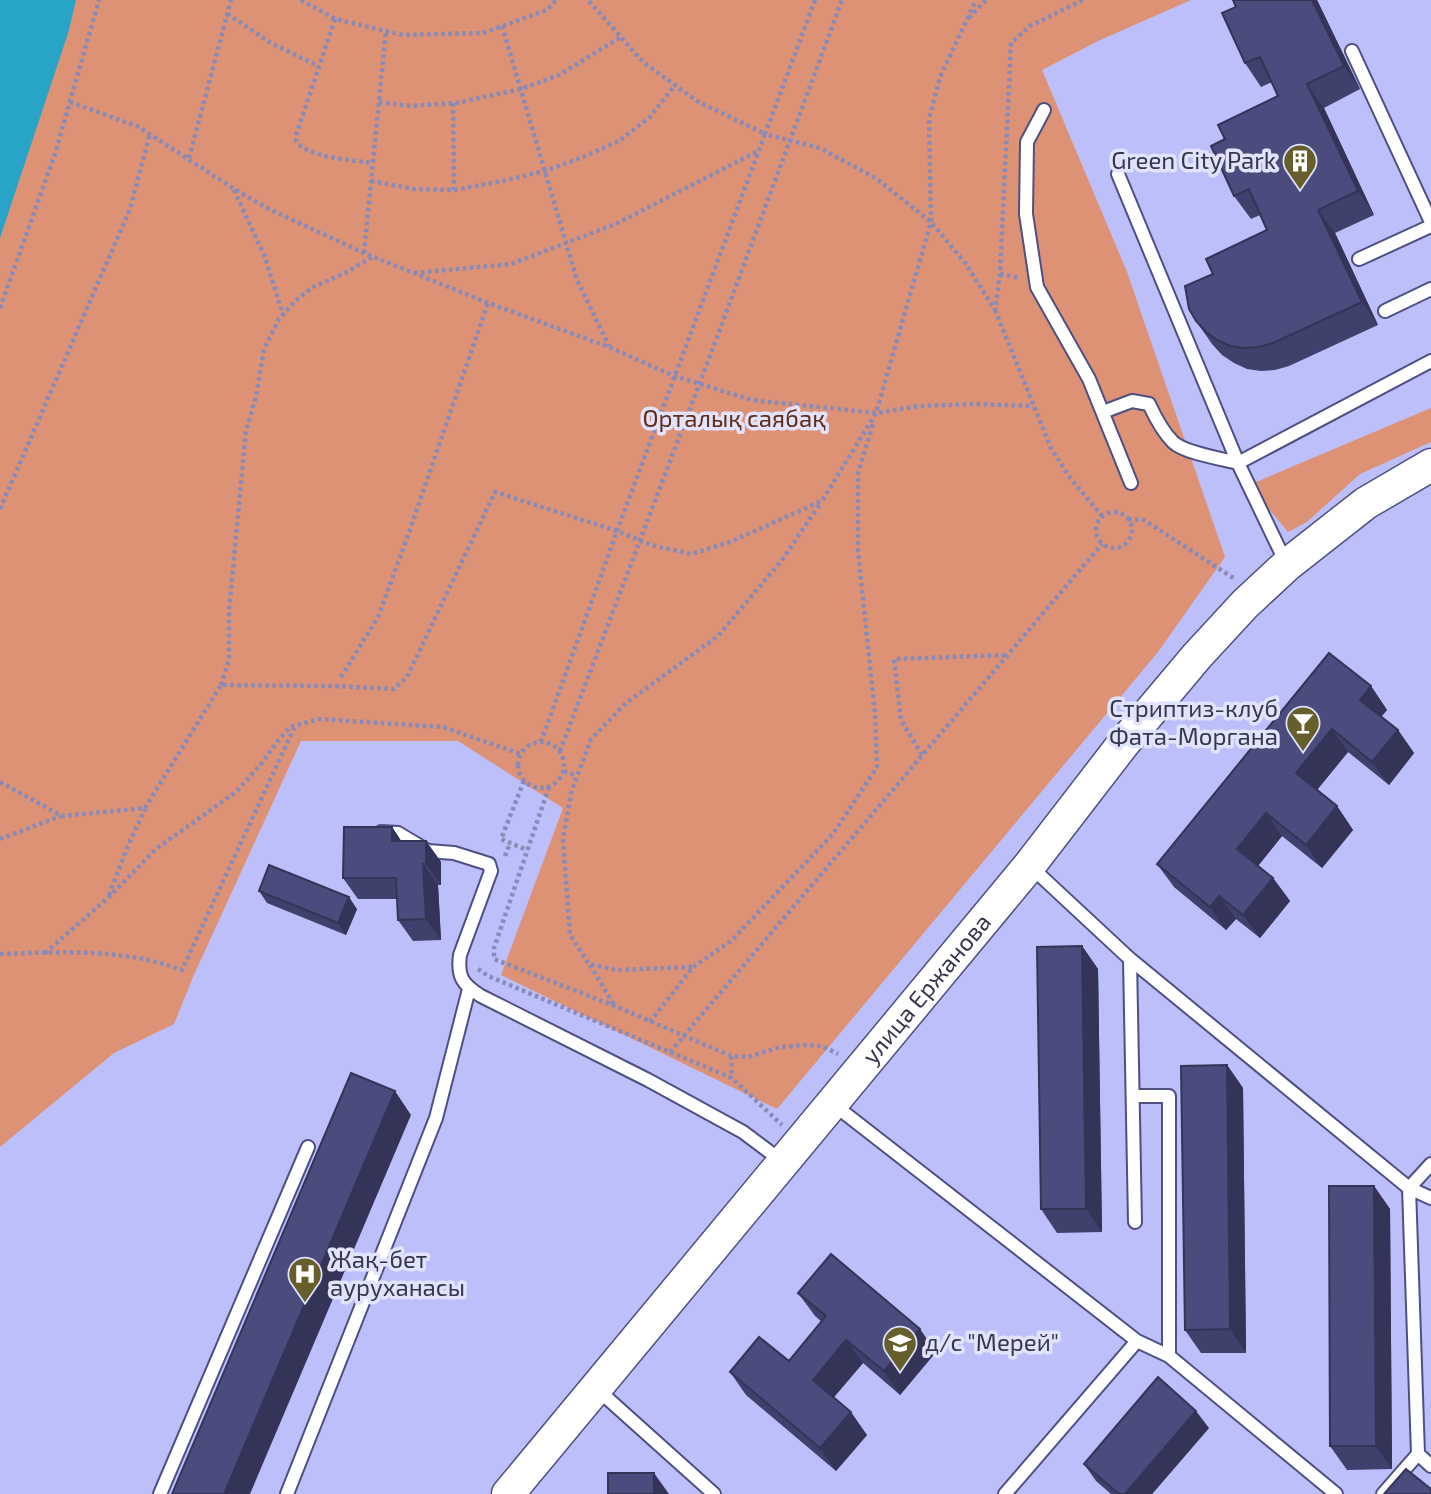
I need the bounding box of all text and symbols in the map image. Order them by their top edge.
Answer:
building icon: Green City Park [1281,142,1319,191]
place label: Green City Park [1111,145,1276,174]
park label: Орталық саябақ [643,403,826,432]
place label: Стриптиз-клуб Фата-Моргана [1109,693,1278,750]
bar icon: Стриптиз-клуб Фата-Моргана [1284,704,1322,753]
street label: улица Ержанова [855,907,996,1070]
place label: Жақ-бет ауруханасы [330,1244,465,1302]
hospital icon: Жақ-бет ауруханасы [286,1255,324,1304]
school or university icon: д/с "Мерей" [881,1324,919,1373]
place label: д/с "Мерей" [925,1327,1059,1356]

